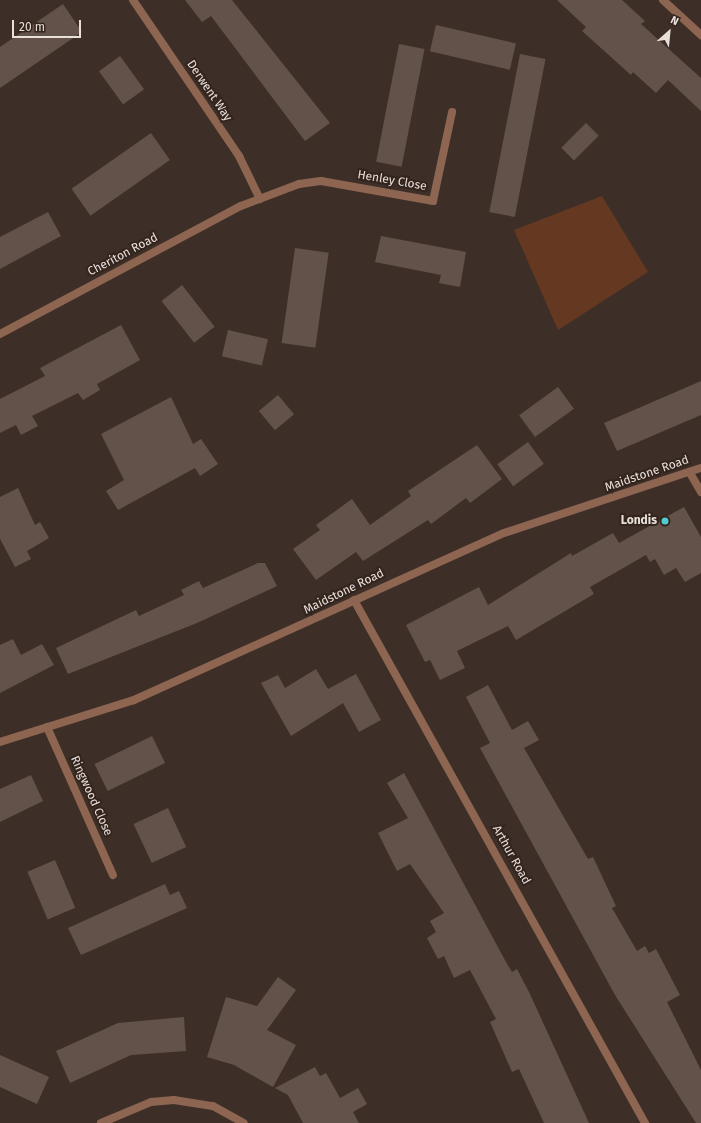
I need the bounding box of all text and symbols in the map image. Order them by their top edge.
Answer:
scale bar [14,12,83,38]
north arrow [649,12,689,52]
text: N [668,13,681,28]
text: 20 m [19,20,45,34]
street label: Derwent Way [183,58,235,124]
street label: Henley Close [356,168,428,194]
street label: Cheriton Road [86,231,160,279]
street label: Maidstone Road [603,453,691,495]
place label: Londis [621,514,657,528]
marker: Londis [660,516,670,526]
street label: Maidstone Road [301,566,387,618]
street label: Ringwood Close [67,754,115,838]
street label: Arthur Road [489,823,533,887]

